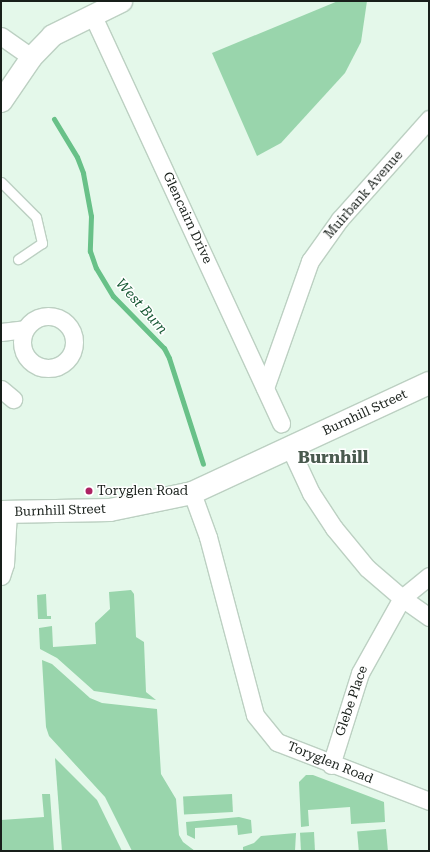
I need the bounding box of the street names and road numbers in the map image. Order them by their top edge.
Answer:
street label: Muirbank Avenue [322,148,406,242]
street label: Glencairn Drive [159,170,215,266]
street label: Burnhill Street [320,387,410,439]
street label: Burnhill Street [14,502,106,520]
street label: Glebe Place [333,664,371,738]
street label: Toryglen Road [285,739,375,787]

